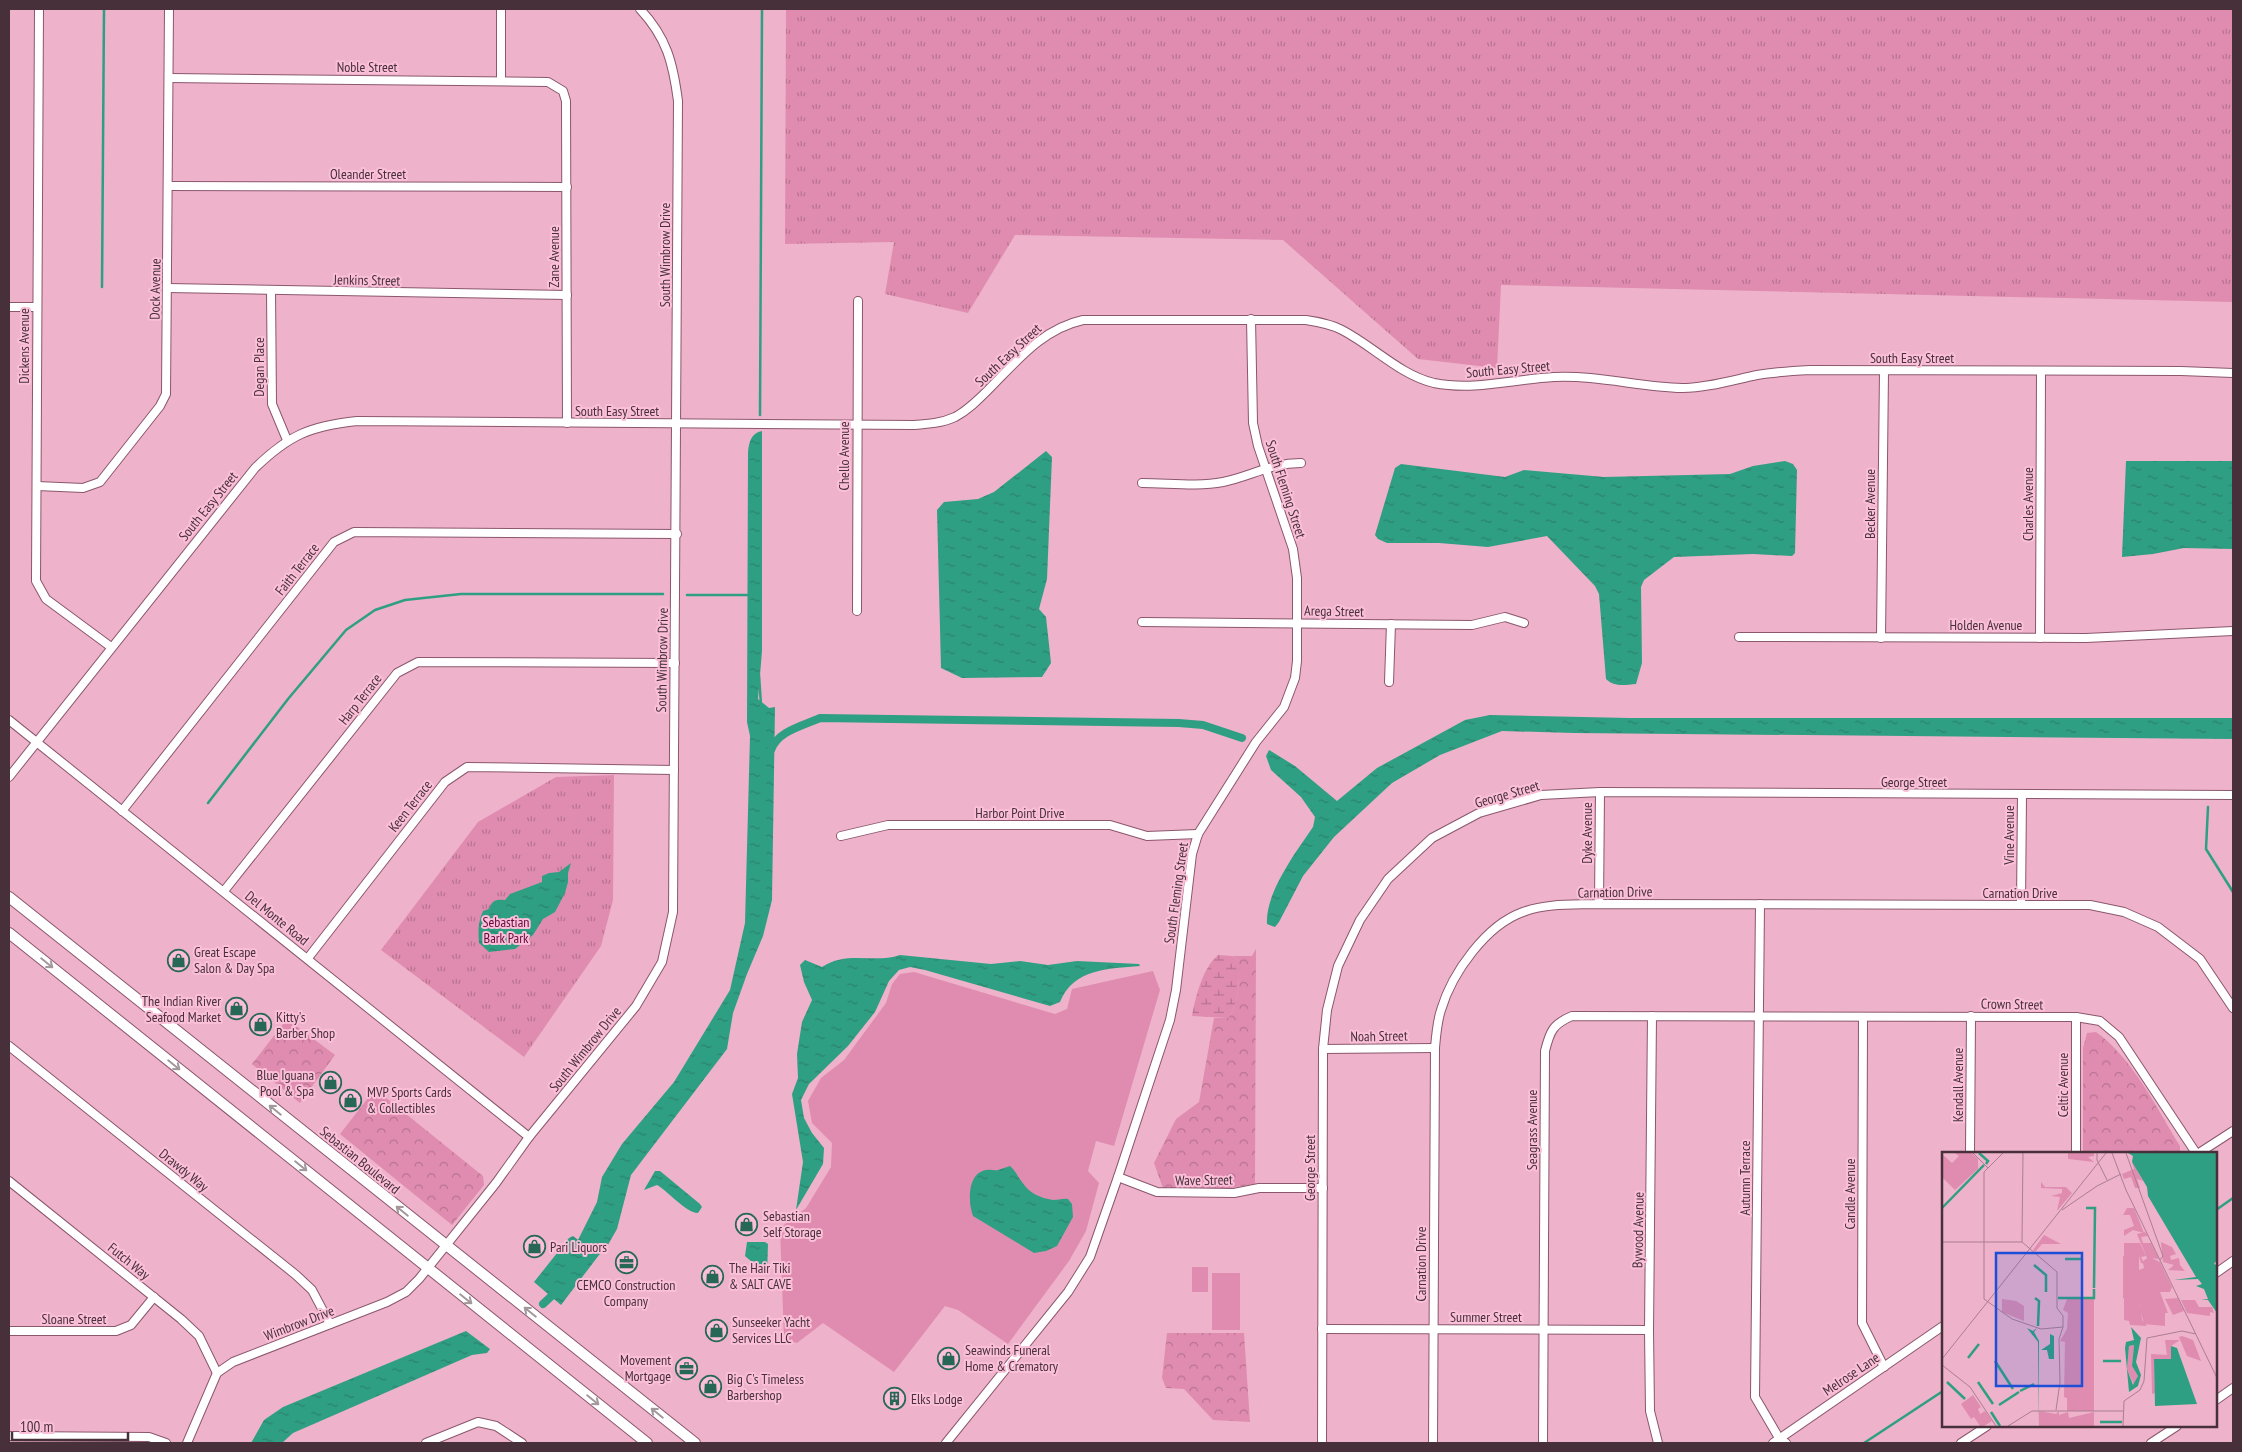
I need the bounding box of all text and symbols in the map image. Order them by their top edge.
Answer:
street label: Noble Street [337,58,397,76]
street label: Oleander Street [330,165,406,183]
street label: South Wimbrow Drive [656,202,674,307]
street label: Zane Avenue [545,226,563,288]
street label: Dock Avenue [145,258,165,320]
street label: Jenkins Street [333,270,401,290]
street label: Dickens Avenue [15,308,33,384]
street label: South Easy Street [971,320,1045,390]
street label: Degan Place [250,337,268,397]
street label: South Easy Street [1870,349,1954,367]
street label: South Easy Street [1465,356,1551,382]
street label: South Easy Street [575,402,659,420]
street label: Chello Avenue [835,421,853,490]
street label: South Fleming Street [1262,438,1310,541]
street label: South Easy Street [174,467,242,544]
street label: Charles Avenue [2019,467,2037,541]
street label: Becker Avenue [1861,469,1879,539]
street label: Faith Terrace [271,539,323,599]
street label: Arega Street [1304,601,1364,621]
street label: South Wimbrow Drive [652,607,672,712]
street label: Holden Avenue [1950,616,2023,634]
street label: Harp Terrace [334,670,386,728]
street label: George Street [1881,773,1947,791]
street label: Keen Terrace [384,776,436,836]
street label: George Street [1473,776,1541,812]
street label: Dyke Avenue [1578,802,1596,864]
street label: Harbor Point Drive [975,804,1065,822]
street label: Vine Avenue [2000,805,2018,866]
street label: South Fleming Street [1160,841,1192,945]
street label: Carnation Drive [1577,882,1653,902]
street label: Carnation Drive [1983,884,2058,902]
street label: Del Monte Road [241,887,313,949]
park label: Sebastian Bark Park [483,913,529,947]
place label: Great Escape Salon & Day Spa [194,943,275,977]
shop icon: Great Escape Salon & Day Spa [166,948,190,972]
one-way arrow [40,958,53,969]
place label: The Indian River Seafood Market [142,992,221,1026]
street label: Crown Street [1981,994,2043,1014]
shop icon: The Indian River Seafood Market [225,997,249,1021]
street label: South Wimbrow Drive [545,1003,625,1095]
place label: Kitty's Barber Shop [276,1008,335,1042]
shop icon: Kitty's Barber Shop [248,1013,272,1037]
street label: Noah Street [1350,1026,1408,1045]
street label: Kendall Avenue [1949,1048,1967,1122]
street label: Celtic Avenue [2054,1052,2072,1117]
one-way arrow [167,1059,180,1070]
place label: Blue Iguana Pool & Spa [257,1066,314,1100]
shop icon: Blue Iguana Pool & Spa [318,1071,342,1095]
place label: MVP Sports Cards & Collectibles [367,1083,452,1117]
shop icon: MVP Sports Cards & Collectibles [339,1088,363,1112]
street label: Seagrass Avenue [1523,1090,1541,1170]
one-way arrow [269,1104,282,1115]
street label: Sebastian Boulevard [316,1122,404,1198]
street label: George Street [1301,1135,1319,1201]
street label: Autumn Terrace [1736,1140,1754,1215]
street label: Drawdy Way [156,1145,213,1196]
inset map [1942,1152,2217,1427]
street label: Candle Avenue [1841,1158,1859,1230]
one-way arrow [294,1161,307,1172]
street label: Wave Street [1175,1170,1233,1190]
street label: Bywood Avenue [1628,1191,1648,1268]
one-way arrow [396,1206,409,1217]
place label: Sebastian Self Storage [763,1207,822,1241]
shop icon: Sebastian Self Storage [735,1212,759,1236]
street label: Carnation Drive [1412,1226,1430,1301]
shop icon: Pari Liquors [522,1235,546,1259]
street label: Futch Way [104,1238,154,1284]
place label: Pari Liquors [550,1238,607,1256]
office icon: CEMCO Construction Company [614,1251,638,1275]
place label: The Hair Tiki & SALT CAVE [729,1259,792,1293]
shop icon: The Hair Tiki & SALT CAVE [701,1264,725,1288]
place label: CEMCO Construction Company [577,1276,675,1310]
one-way arrow [459,1293,472,1304]
street label: Wimbrow Drive [261,1301,337,1345]
one-way arrow [523,1306,536,1317]
street label: Summer Street [1450,1308,1522,1326]
street label: Sloane Street [42,1310,107,1328]
place label: Sunseeker Yacht Services LLC [732,1313,810,1347]
shop icon: Sunseeker Yacht Services LLC [704,1318,728,1342]
place label: Seawinds Funeral Home & Crematory [965,1341,1059,1375]
shop icon: Seawinds Funeral Home & Crematory [937,1346,961,1370]
street label: Melrose Lane [1819,1348,1883,1399]
place label: Movement Mortgage [620,1351,671,1385]
office icon: Movement Mortgage [675,1356,699,1380]
place label: Big C's Timeless Barbershop [727,1370,804,1404]
shop icon: Big C's Timeless Barbershop [699,1375,723,1399]
building icon: Elks Lodge [883,1387,907,1411]
place label: Elks Lodge [911,1390,963,1408]
one-way arrow [586,1394,599,1405]
one-way arrow [651,1407,664,1418]
scale bar [12,1410,129,1442]
text: 100 m [20,1417,53,1436]

